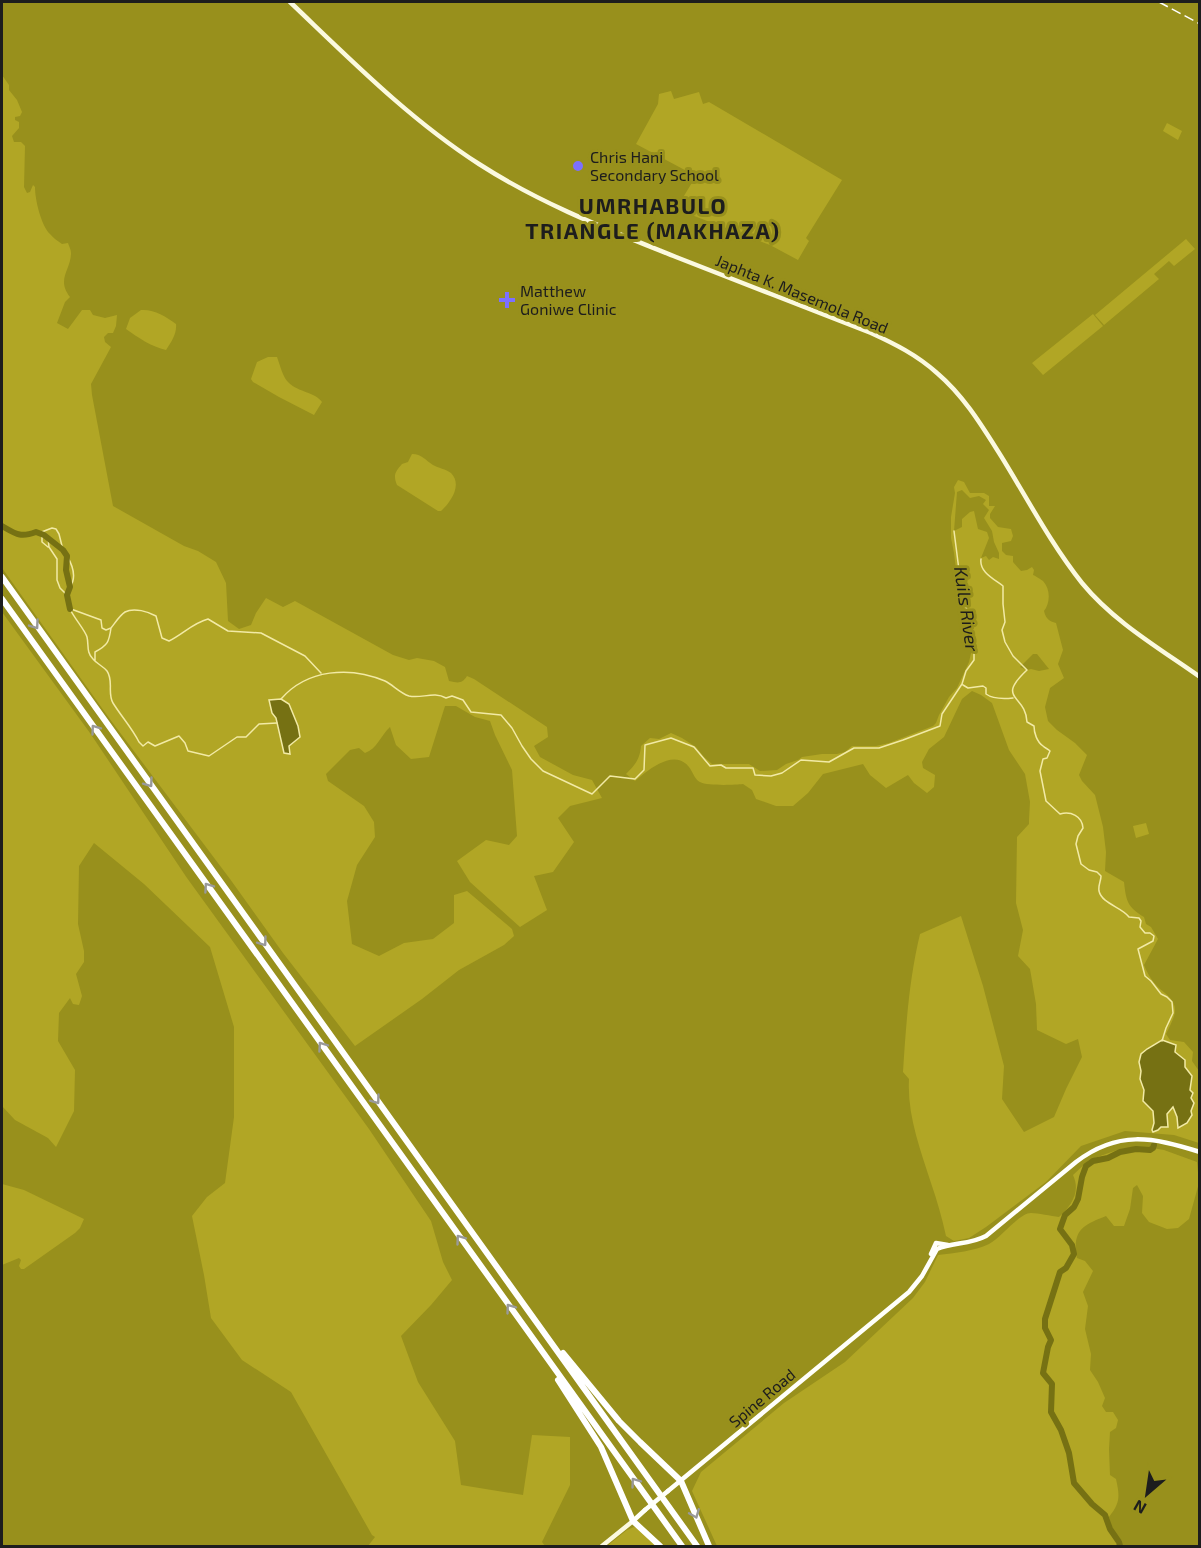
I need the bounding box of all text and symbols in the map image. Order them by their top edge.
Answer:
place label: Chris Hani Secondary School [590,147,719,184]
marker: Chris Hani Secondary School [571,159,585,173]
district label: UMRHABULO TRIANGLE (MAKHAZA) [525,192,781,243]
street label: Japhta K. Masemola Road [713,250,891,337]
place label: Matthew Goniwe Clinic [520,281,617,318]
marker: Matthew Goniwe Clinic [498,291,516,309]
water label: Kuils River [950,565,984,654]
one-way arrow [28,618,39,629]
one-way arrow [91,725,102,736]
one-way arrow [142,777,153,788]
one-way arrow [205,883,216,894]
one-way arrow [256,935,267,946]
one-way arrow [318,1042,329,1053]
one-way arrow [369,1093,380,1104]
one-way arrow [456,1234,467,1245]
one-way arrow [506,1303,517,1314]
street label: Spine Road [725,1364,799,1431]
north arrow [1117,1464,1177,1524]
one-way arrow [632,1478,643,1489]
text: N [1130,1496,1149,1519]
one-way arrow [688,1507,700,1518]

